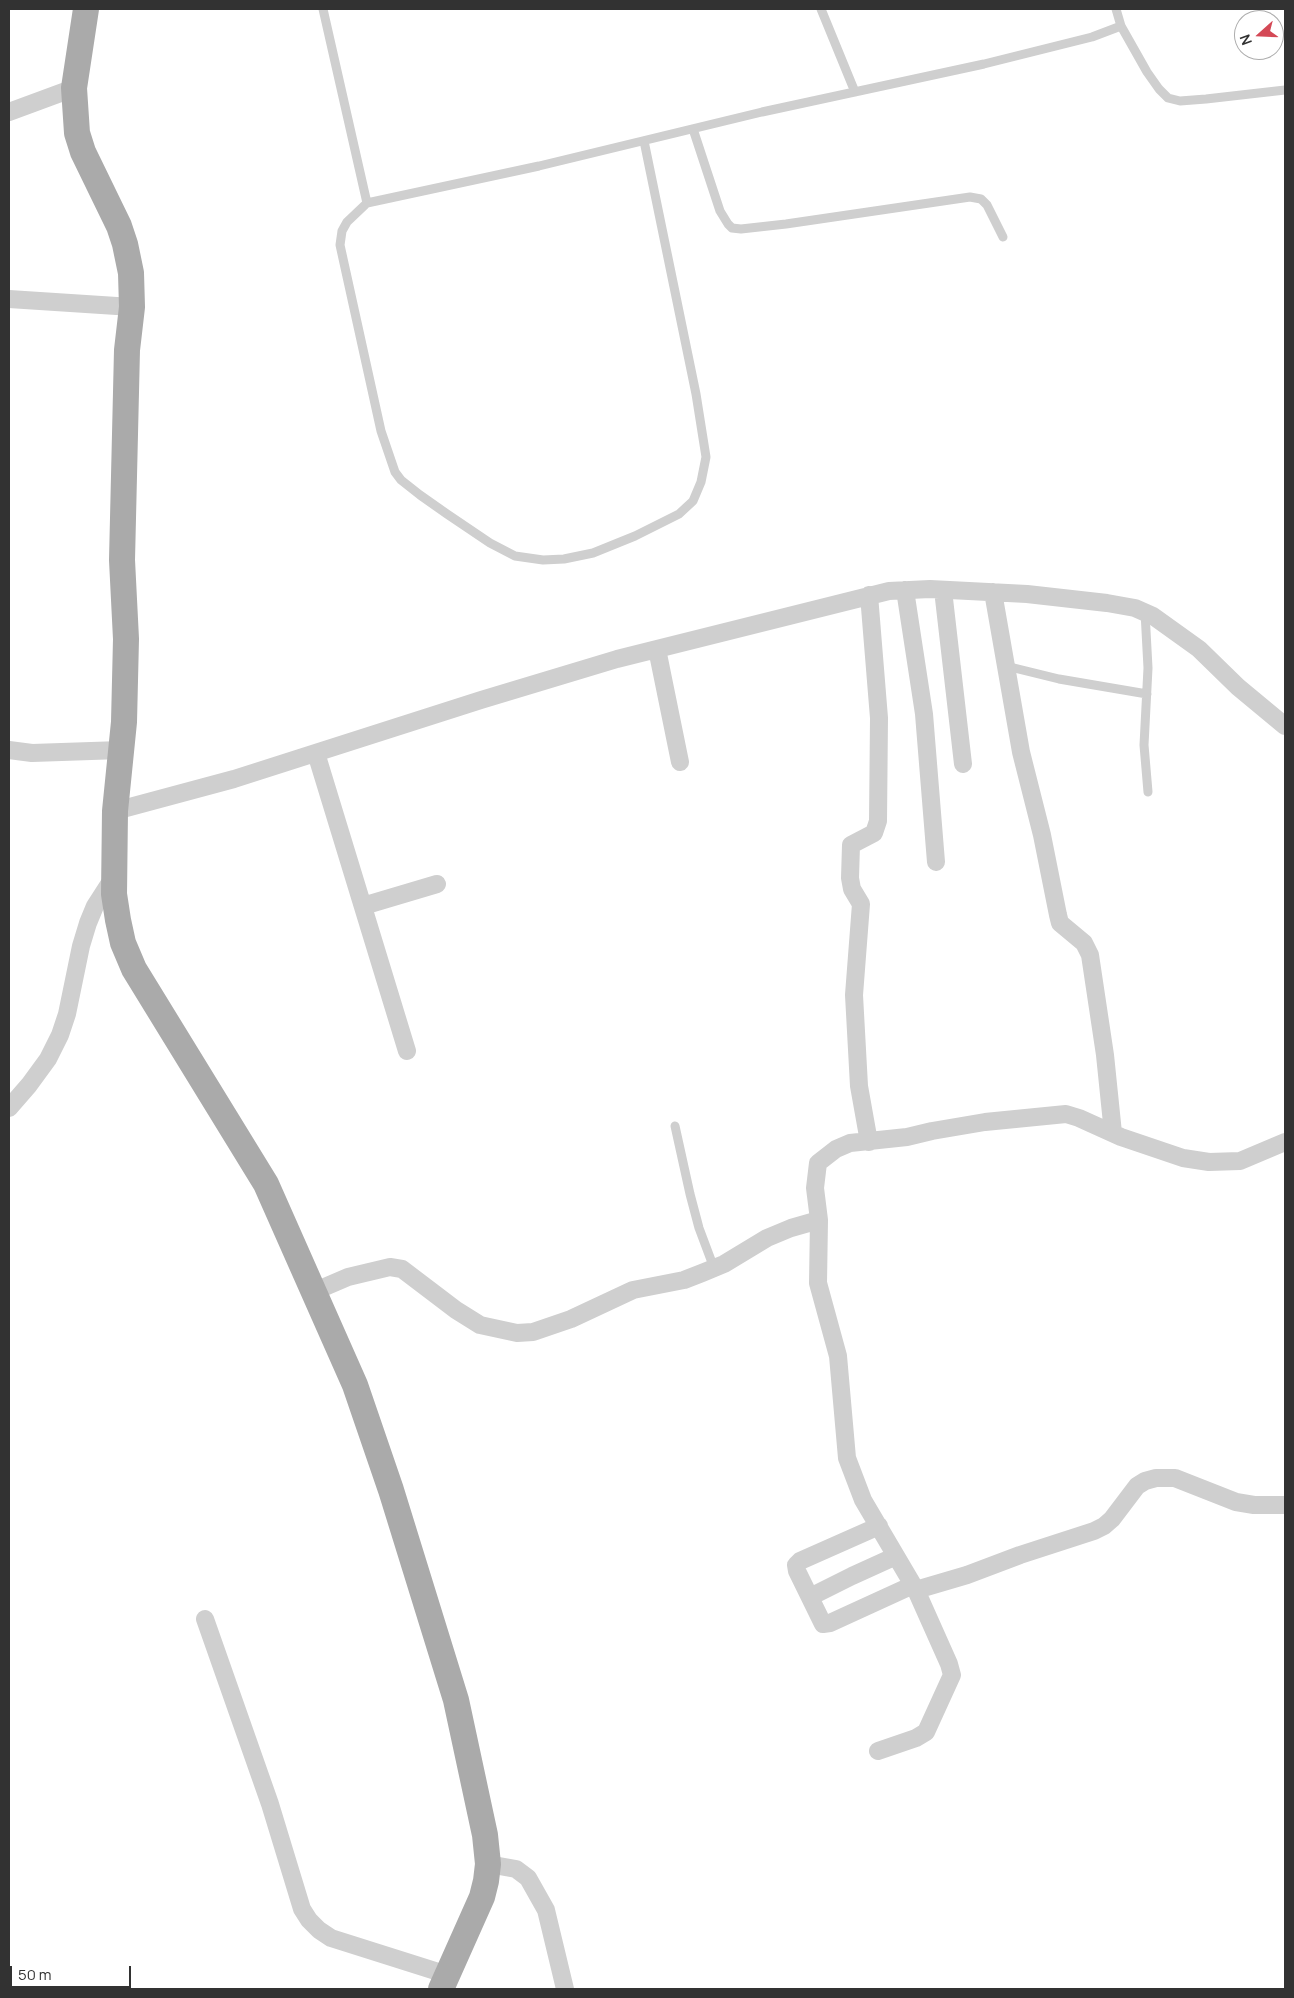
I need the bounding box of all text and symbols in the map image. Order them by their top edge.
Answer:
north arrow [1234,10,1284,60]
text: N [1235,32,1256,48]
scale bar [12,1956,134,1988]
text: 50 m [18,1964,52,1985]

